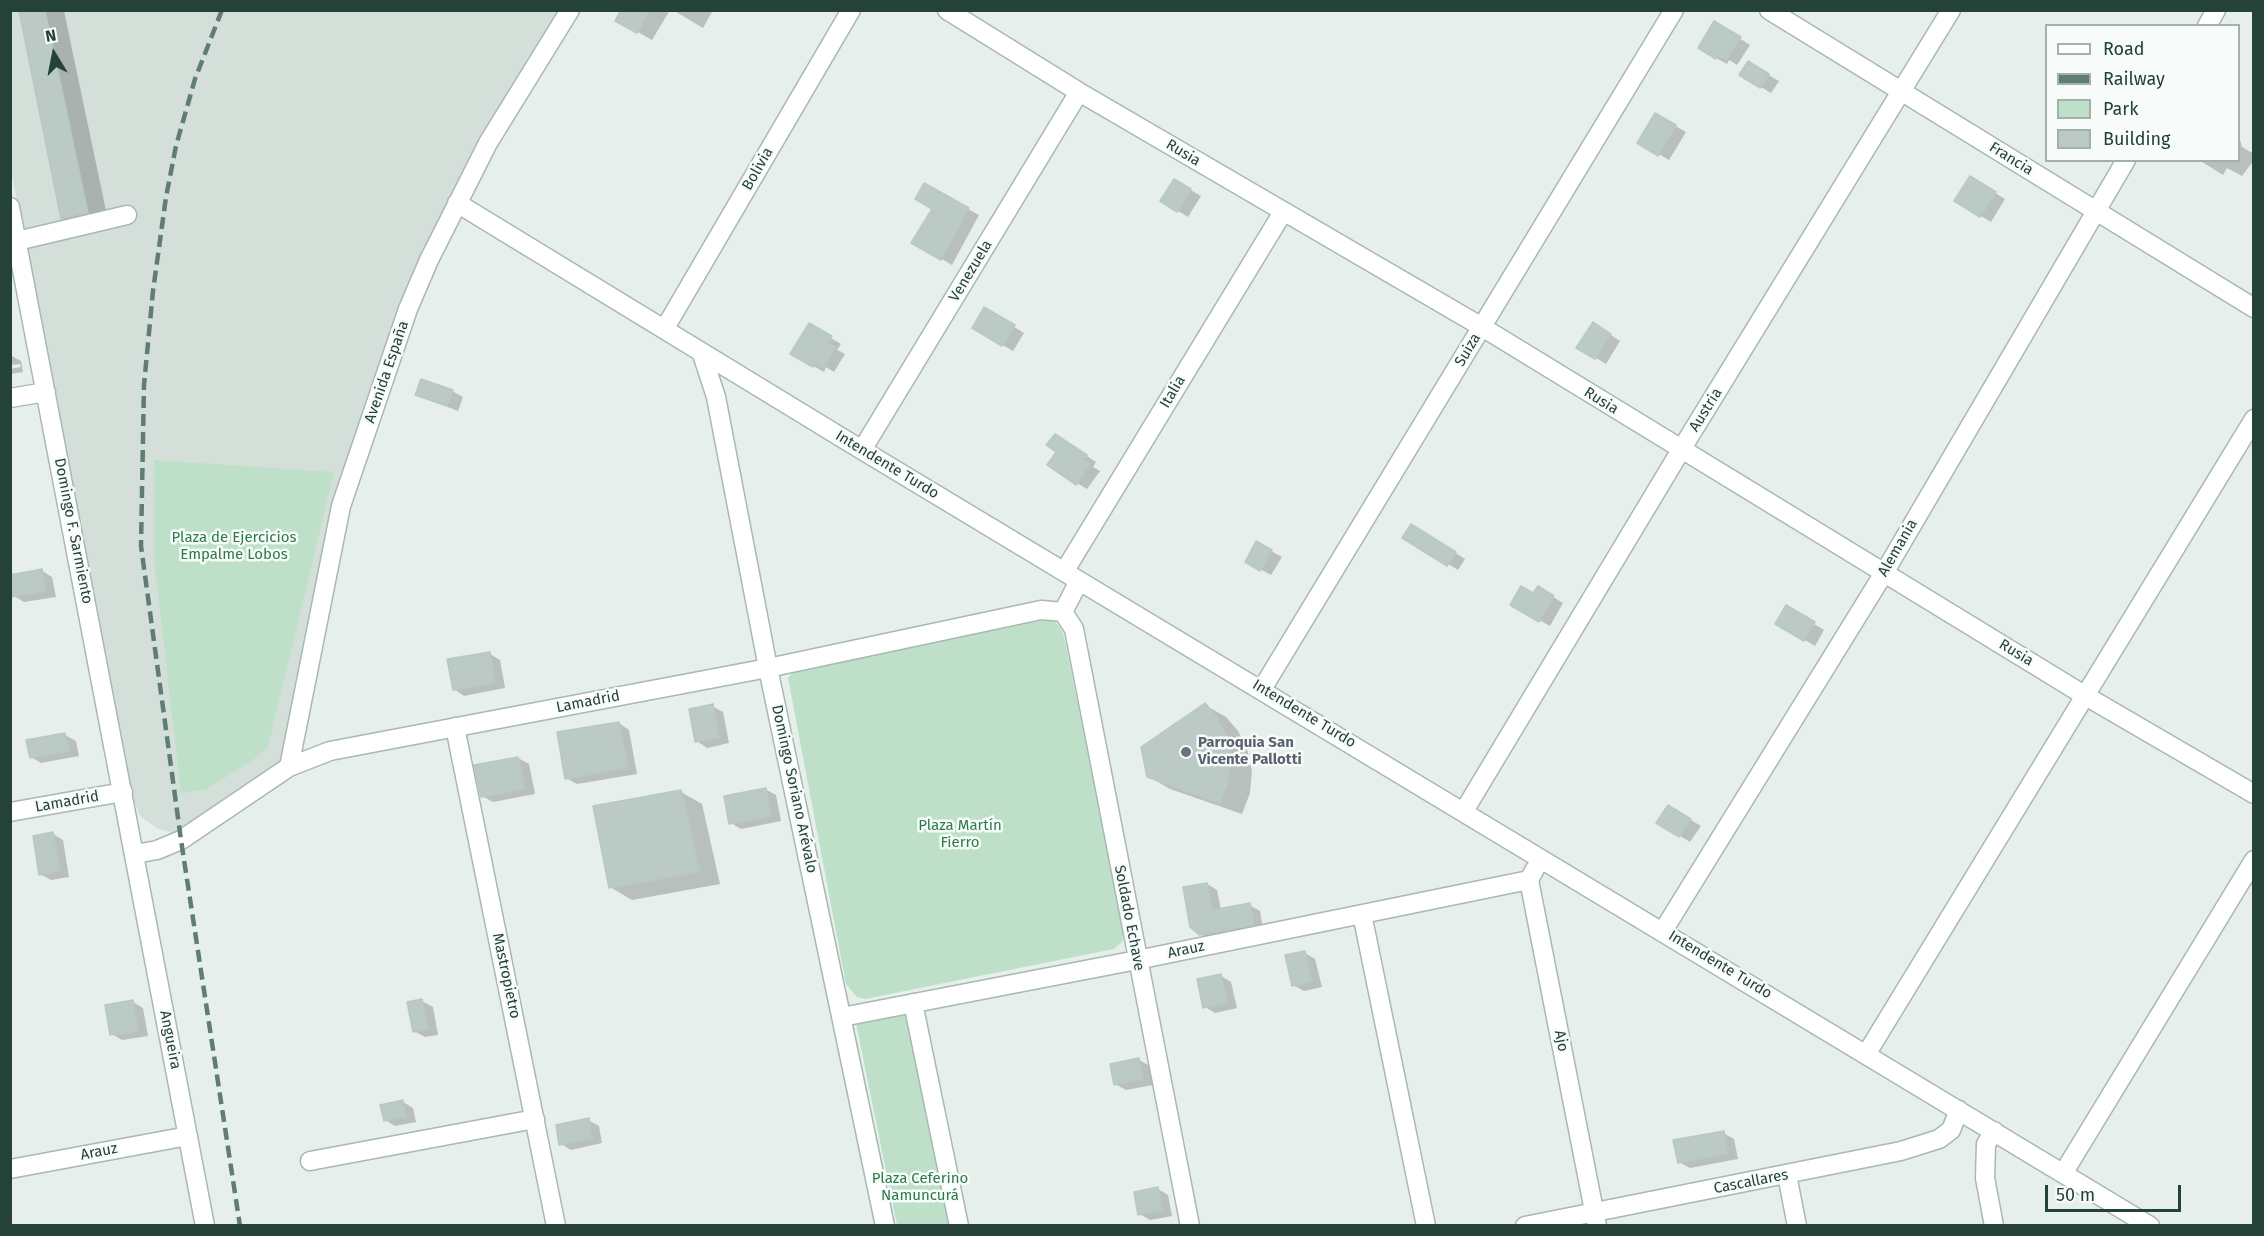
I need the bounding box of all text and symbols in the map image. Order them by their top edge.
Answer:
north arrow [24,24,84,84]
legend [2045,24,2240,162]
text: N [44,26,58,46]
text: Road [2103,38,2145,60]
text: Railway [2103,68,2165,90]
text: Park [2103,98,2138,120]
text: Building [2103,128,2170,150]
street label: Rusia [1162,136,1204,170]
street label: Francia [1986,138,2036,180]
street label: Bolivia [739,144,777,194]
street label: Venezuela [946,237,996,305]
street label: Avenida España [361,318,413,426]
street label: Suiza [1451,330,1485,370]
street label: Italia [1156,373,1190,411]
street label: Rusia [1580,384,1622,418]
street label: Austria [1686,385,1726,435]
street label: Intendente Turdo [832,427,942,503]
street label: Domingo F. Sarmiento [50,456,96,606]
street label: Alemania [1874,516,1922,580]
park label: Plaza de Ejercicios Empalme Lobos [172,529,296,564]
street label: Rusia [1995,636,2037,670]
street label: Intendente Turdo [1249,676,1359,752]
street label: Lamadrid [555,687,621,717]
street label: Domingo Soriano Arévalo [767,703,821,875]
place label: Parroquia San Vicente Pallotti [1198,734,1302,769]
marker: Parroquia San Vicente Pallotti [1179,745,1193,759]
street label: Lamadrid [34,788,100,816]
park label: Plaza Martín Fierro [918,817,1002,852]
street label: Soldado Echave [1110,864,1148,972]
street label: Intendente Turdo [1665,927,1775,1003]
street label: Mastropietro [488,932,524,1020]
street label: Arauz [1166,937,1206,963]
street label: Angueira [155,1009,185,1071]
street label: Ajo [1550,1029,1572,1053]
street label: Arauz [79,1140,119,1164]
street label: Cascallares [1712,1166,1790,1198]
park label: Plaza Ceferino Namuncurá [872,1170,968,1205]
scale bar [2048,1173,2184,1211]
text: 50 m [2056,1184,2095,1206]

